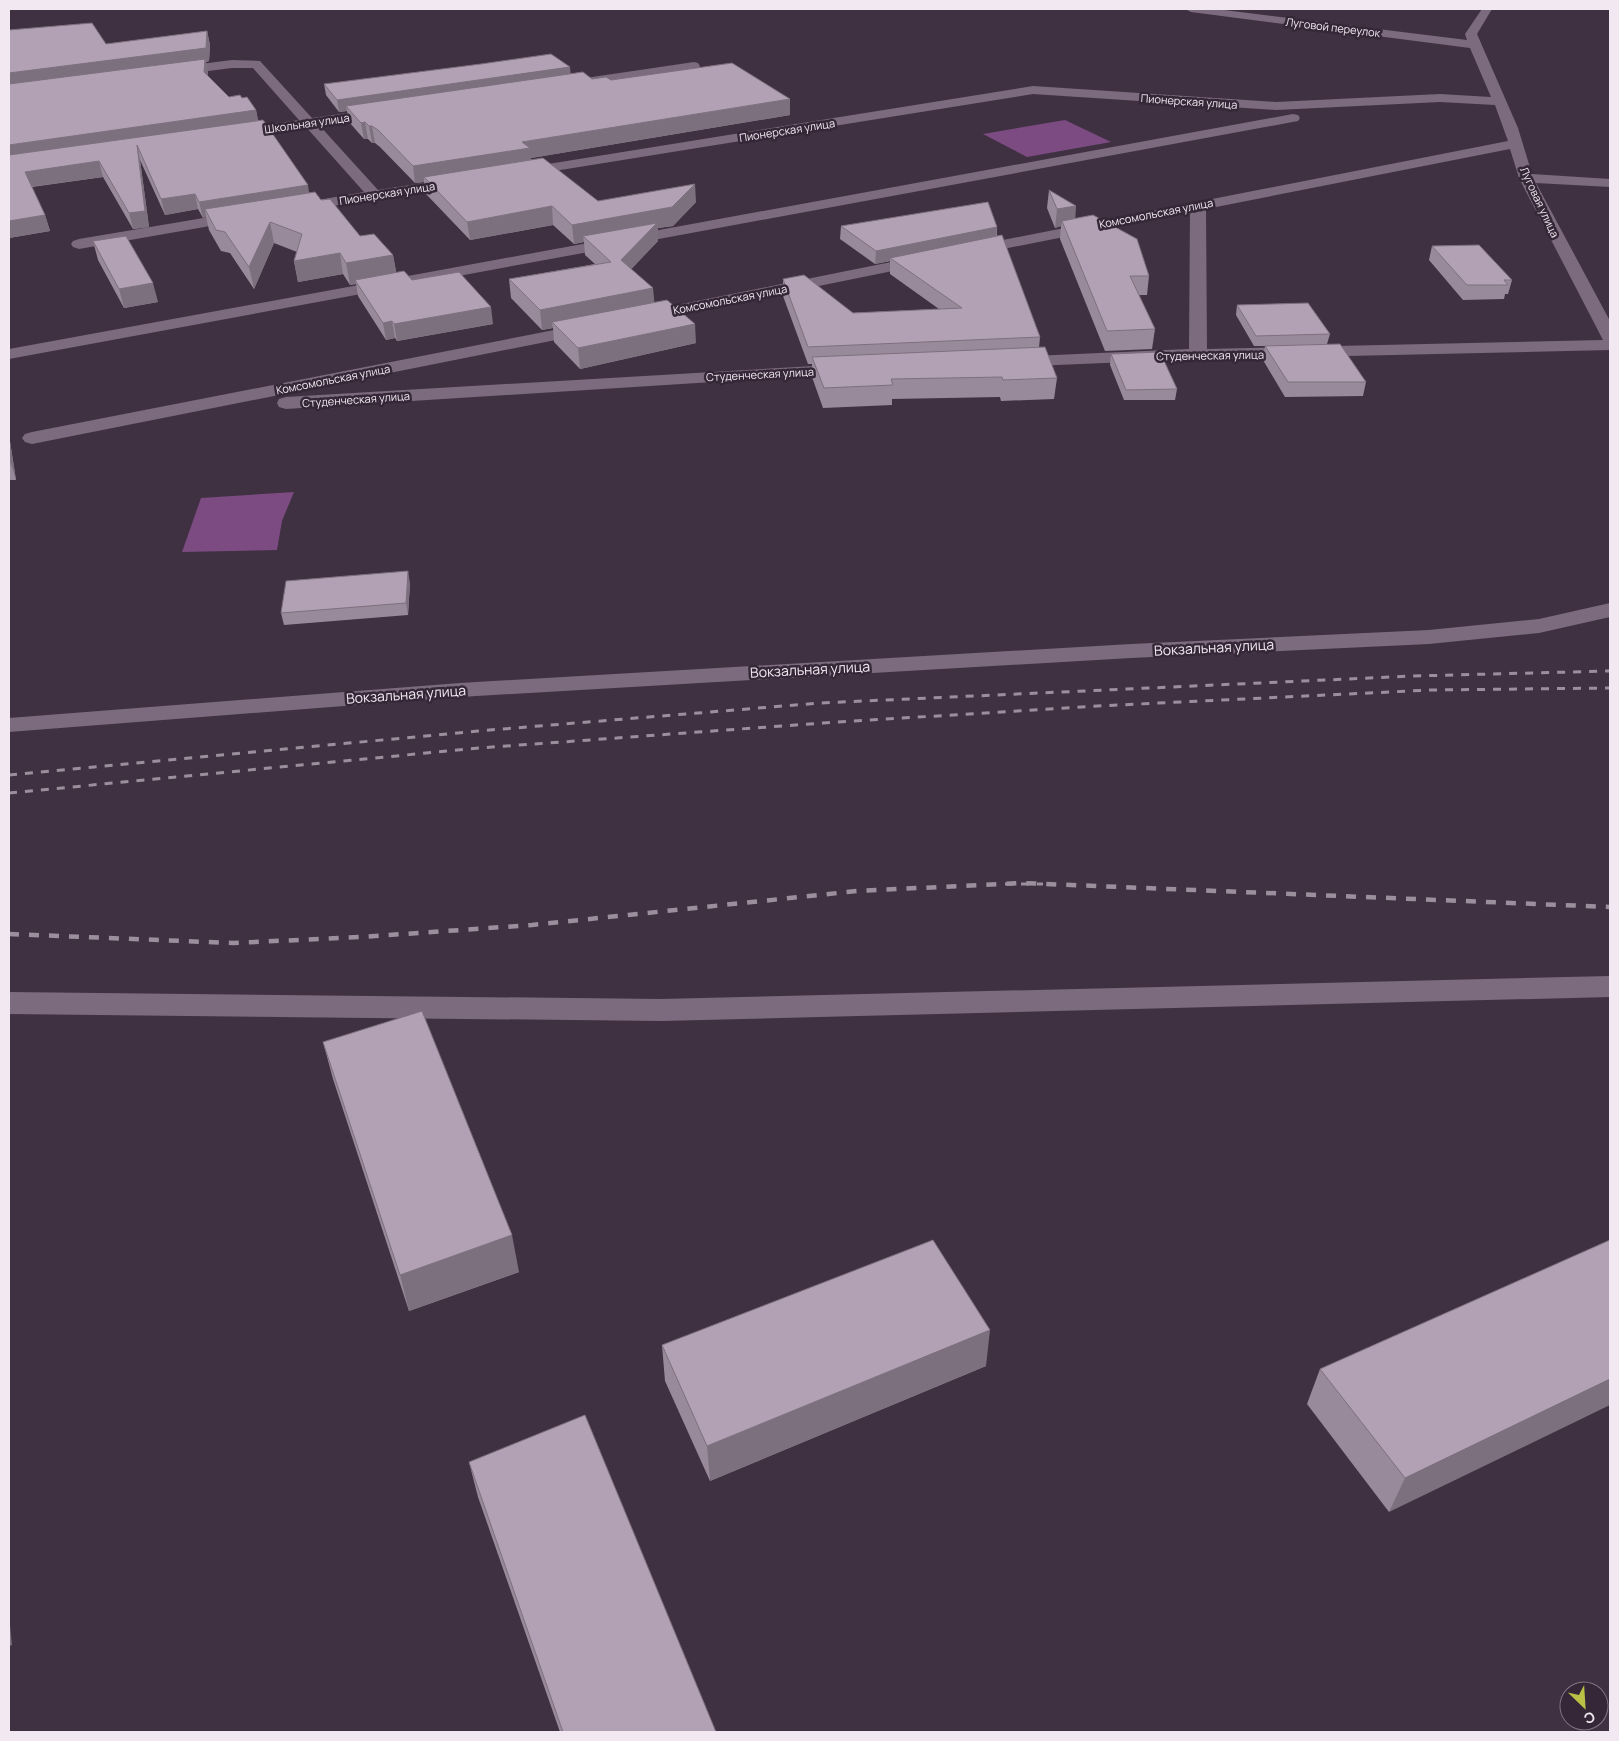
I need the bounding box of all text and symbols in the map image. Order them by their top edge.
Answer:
street label: Луговой переулок [1285,14,1382,40]
street label: Пионерская улица [1140,90,1238,112]
street label: Школьная улица [263,110,351,136]
street label: Пионерская улица [738,115,836,145]
street label: Луговая улица [1517,164,1563,240]
street label: Пионерская улица [338,178,436,208]
street label: Комсомольская улица [1098,195,1214,231]
street label: Комсомольская улица [672,281,788,317]
street label: Студенческая улица [1156,347,1264,363]
street label: Комсомольская улица [275,361,391,397]
street label: Студенческая улица [706,364,814,384]
street label: Студенческая улица [302,388,410,410]
street label: Вокзальная улица [1154,634,1274,660]
street label: Вокзальная улица [750,656,870,682]
street label: Вокзальная улица [345,680,467,708]
north arrow [1559,1681,1609,1731]
text: С [1581,1707,1598,1729]

